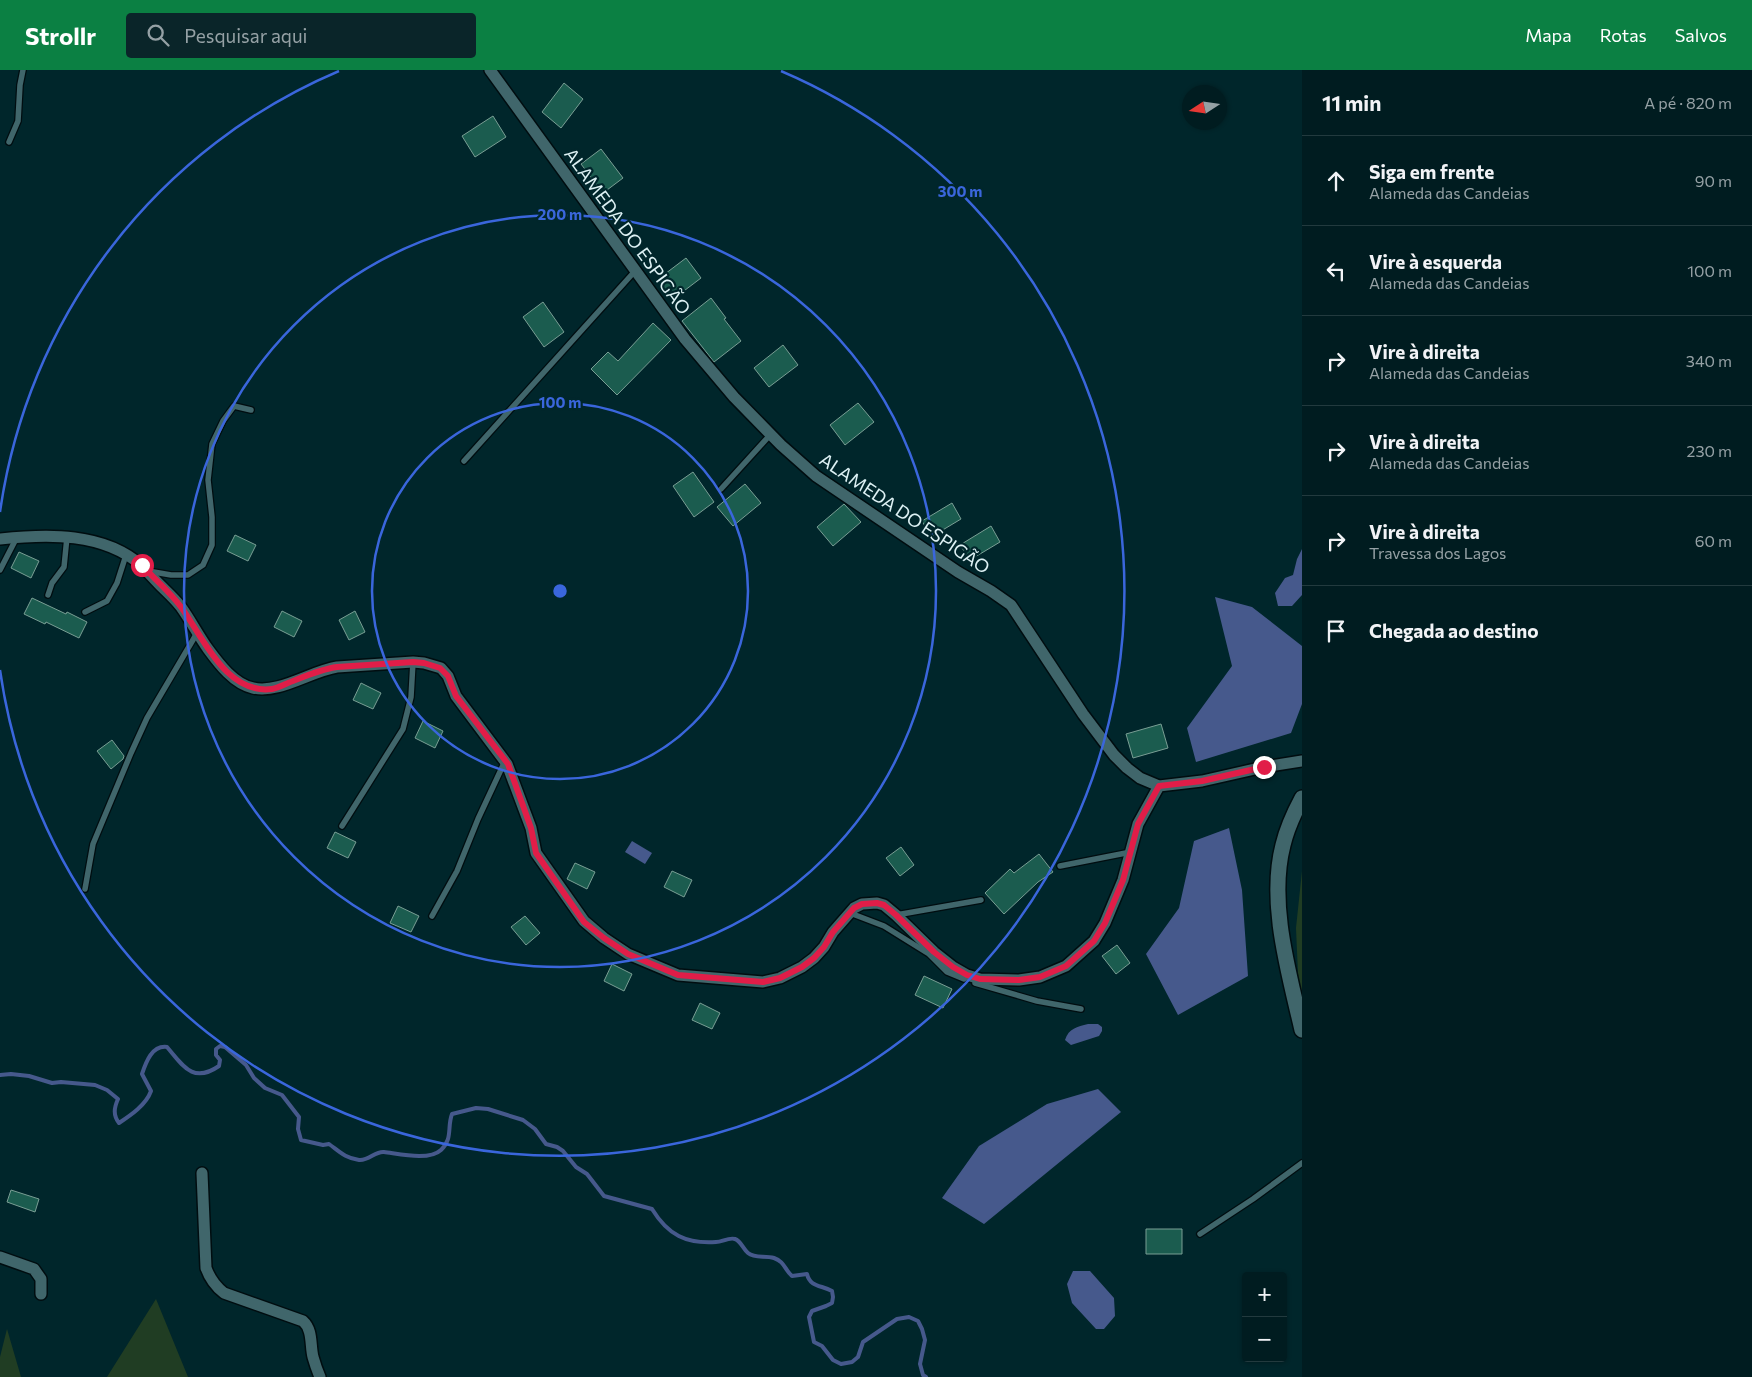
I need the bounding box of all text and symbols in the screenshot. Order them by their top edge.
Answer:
search box [126,13,476,58]
text: Strollr [25,21,96,50]
icon: search [144,21,172,49]
text: Pesquisar aqui [184,24,307,47]
text: Mapa [1525,24,1572,46]
text: Rotas [1600,24,1647,46]
text: Salvos [1675,24,1727,46]
north arrow [1182,85,1227,130]
text: 11 min [1322,90,1381,115]
text: A pé · 820 m [1644,93,1732,112]
street label: ALAMEDA DO ESPIGÃO [560,143,696,319]
text: Siga em frente [1369,160,1494,183]
icon: ahead [1322,167,1350,195]
text: 90 m [1695,171,1732,190]
text: 300 m [938,182,982,200]
text: Alameda das Candeias [1369,183,1529,202]
text: 200 m [538,205,582,223]
text: Vire à esquerda [1369,250,1502,273]
icon: left [1322,257,1350,285]
text: 100 m [1687,261,1732,280]
text: Alameda das Candeias [1369,273,1529,292]
text: Vire à direita [1369,340,1480,363]
icon: right [1322,347,1350,375]
text: 340 m [1686,351,1732,370]
text: Alameda das Candeias [1369,363,1529,382]
text: 100 m [539,393,581,411]
text: Vire à direita [1369,430,1480,453]
icon: right [1322,437,1350,465]
text: 230 m [1687,441,1732,460]
street label: ALAMEDA DO ESPIGÃO [816,448,994,578]
text: Alameda das Candeias [1369,453,1529,472]
text: Vire à direita [1369,520,1480,543]
icon: right [1322,527,1350,555]
text: 60 m [1695,531,1732,550]
text: Travessa dos Lagos [1369,543,1506,562]
route start [131,554,154,577]
centre of rings [551,582,569,600]
icon: arrive [1322,617,1350,645]
text: Chegada ao destino [1369,619,1539,642]
route end [1253,756,1276,779]
map controls [1242,1272,1287,1362]
button: + [1242,1272,1287,1317]
button: − [1242,1317,1287,1362]

